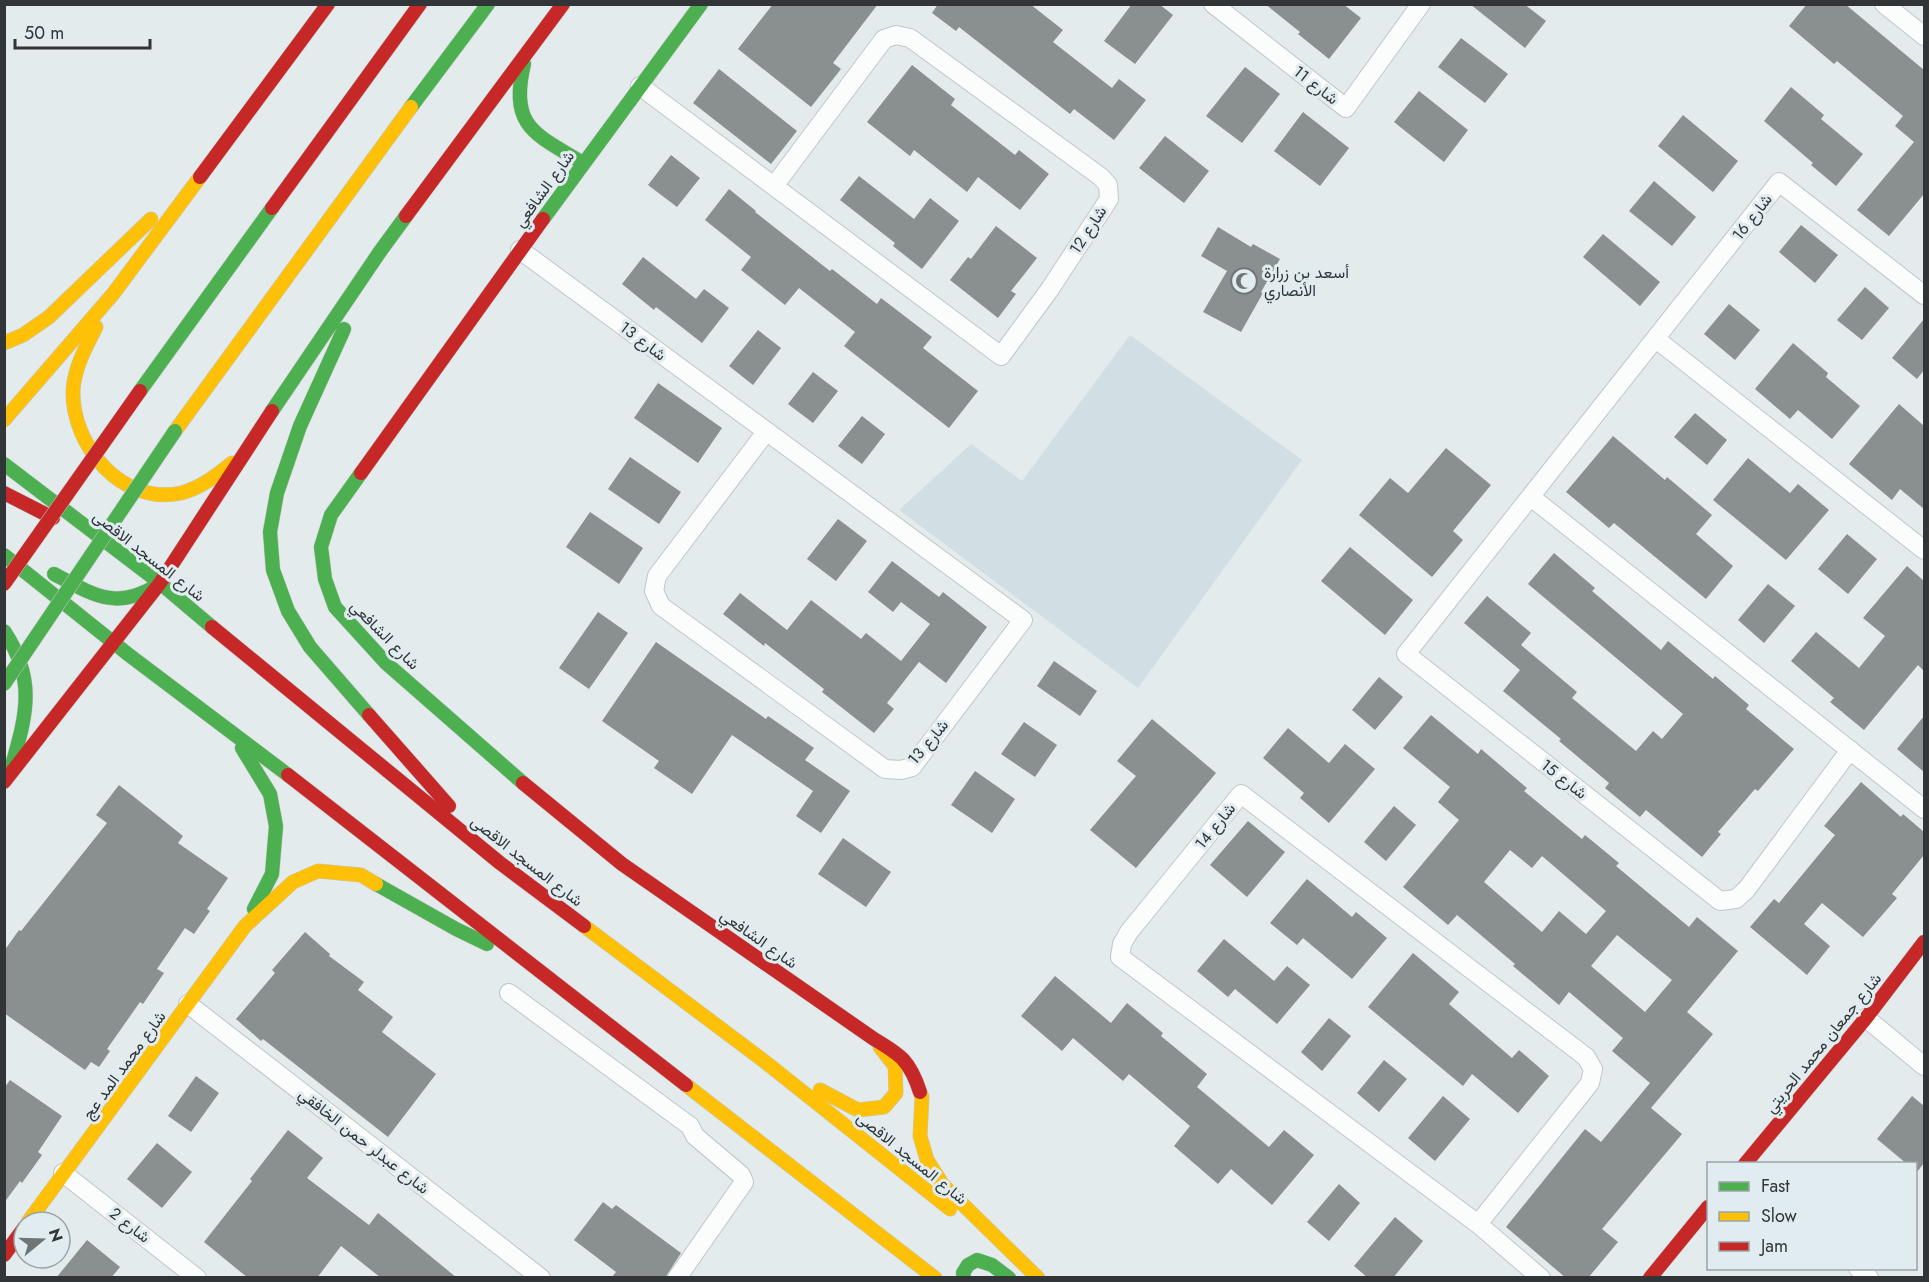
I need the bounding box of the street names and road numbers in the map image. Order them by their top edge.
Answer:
street label: شارع 11 [1289,60,1343,110]
street label: شارع الشافعي [508,146,581,233]
street label: شارع 16 [1726,189,1778,245]
street label: شارع 12 [1064,201,1112,259]
street label: شارع 13 [615,316,671,366]
street label: شارع المسجد الاقصى [88,505,210,607]
street label: شارع الشافعي [344,595,425,676]
street label: شارع 13 [902,714,954,770]
street label: شارع 15 [1536,754,1592,804]
street label: شارع 14 [1189,798,1241,854]
street label: شارع المسجد الاقصى [466,810,588,912]
street label: شارع الشافعي [714,904,802,976]
street label: شارع جمعان محمد الحريتي [1759,968,1888,1119]
street label: شارع محمد المد عج [77,1006,171,1124]
street label: شارع عبدلر حمن الخافقي [293,1083,434,1201]
street label: شارع المسجد الاقصى [852,1106,972,1210]
street label: شارع 2 [105,1202,155,1248]

